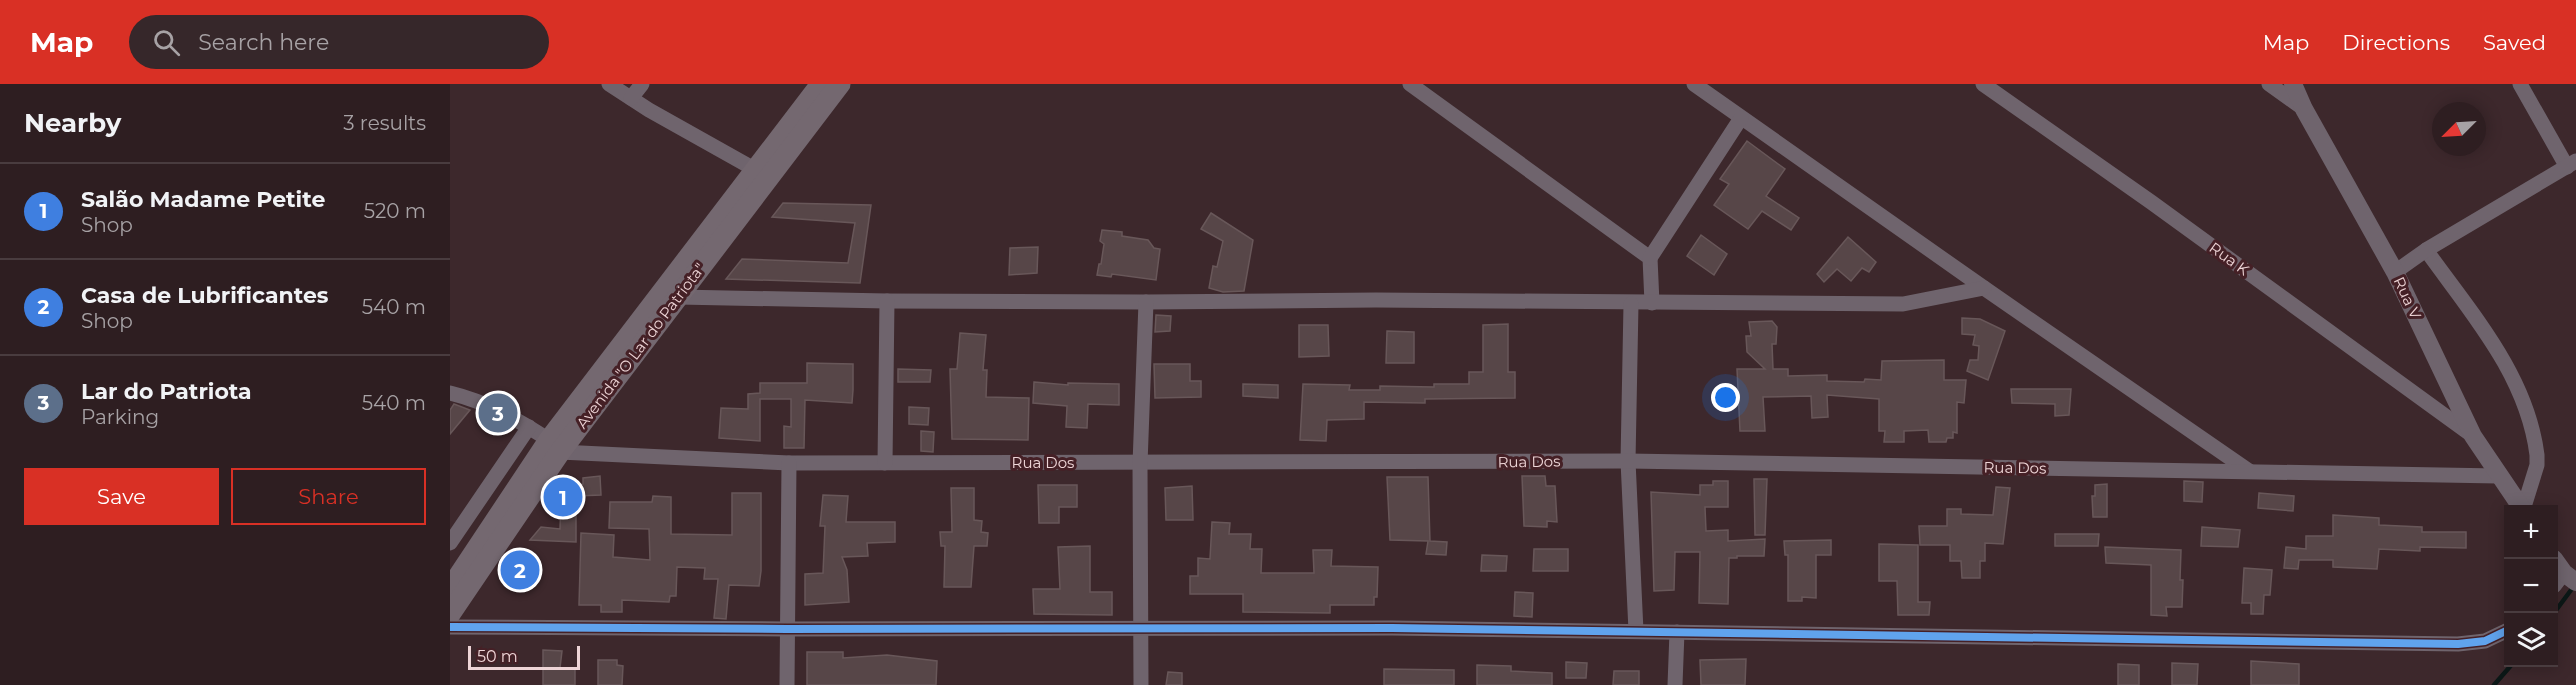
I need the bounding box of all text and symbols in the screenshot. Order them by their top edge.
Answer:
search box [129,15,549,69]
text: Map [30,25,93,59]
icon: search [150,26,183,59]
text: Search here [198,29,329,56]
text: Map [2263,30,2309,55]
text: Directions [2342,30,2450,55]
text: Saved [2483,30,2546,55]
north arrow [2432,102,2486,156]
text: Nearby [24,107,121,139]
text: 3 results [343,111,426,135]
text: Salão Madame Petite [81,186,325,213]
text: 1 [40,199,47,223]
text: 520 m [364,199,426,223]
text: Shop [81,213,133,237]
street label: Rua K [2206,238,2253,280]
street label: Avenida "O Lar do Patriota" [572,259,709,432]
street label: Rua V [2390,274,2426,322]
text: Casa de Lubrificantes [81,282,329,309]
text: 2 [38,295,49,319]
text: 540 m [362,295,426,319]
text: Shop [81,309,133,333]
text: Lar do Patriota [81,378,252,405]
your location [1711,383,1740,412]
pin: 3 [478,390,518,436]
text: 3 [38,391,49,415]
text: 540 m [362,391,426,415]
text: Parking [81,405,159,429]
street label: Rua Dos [1497,451,1561,472]
street label: Rua Dos [1012,453,1074,472]
street label: Rua Dos [1983,457,2047,478]
button: Save [24,468,219,525]
button: Share [231,468,426,525]
pin: 1 [544,474,582,520]
map controls [2504,505,2558,667]
button: + [2504,505,2558,559]
pin: 2 [500,548,540,592]
button: − [2504,559,2558,613]
button: layers [2504,613,2558,667]
scale bar [468,643,580,670]
text: 50 m [477,647,518,666]

